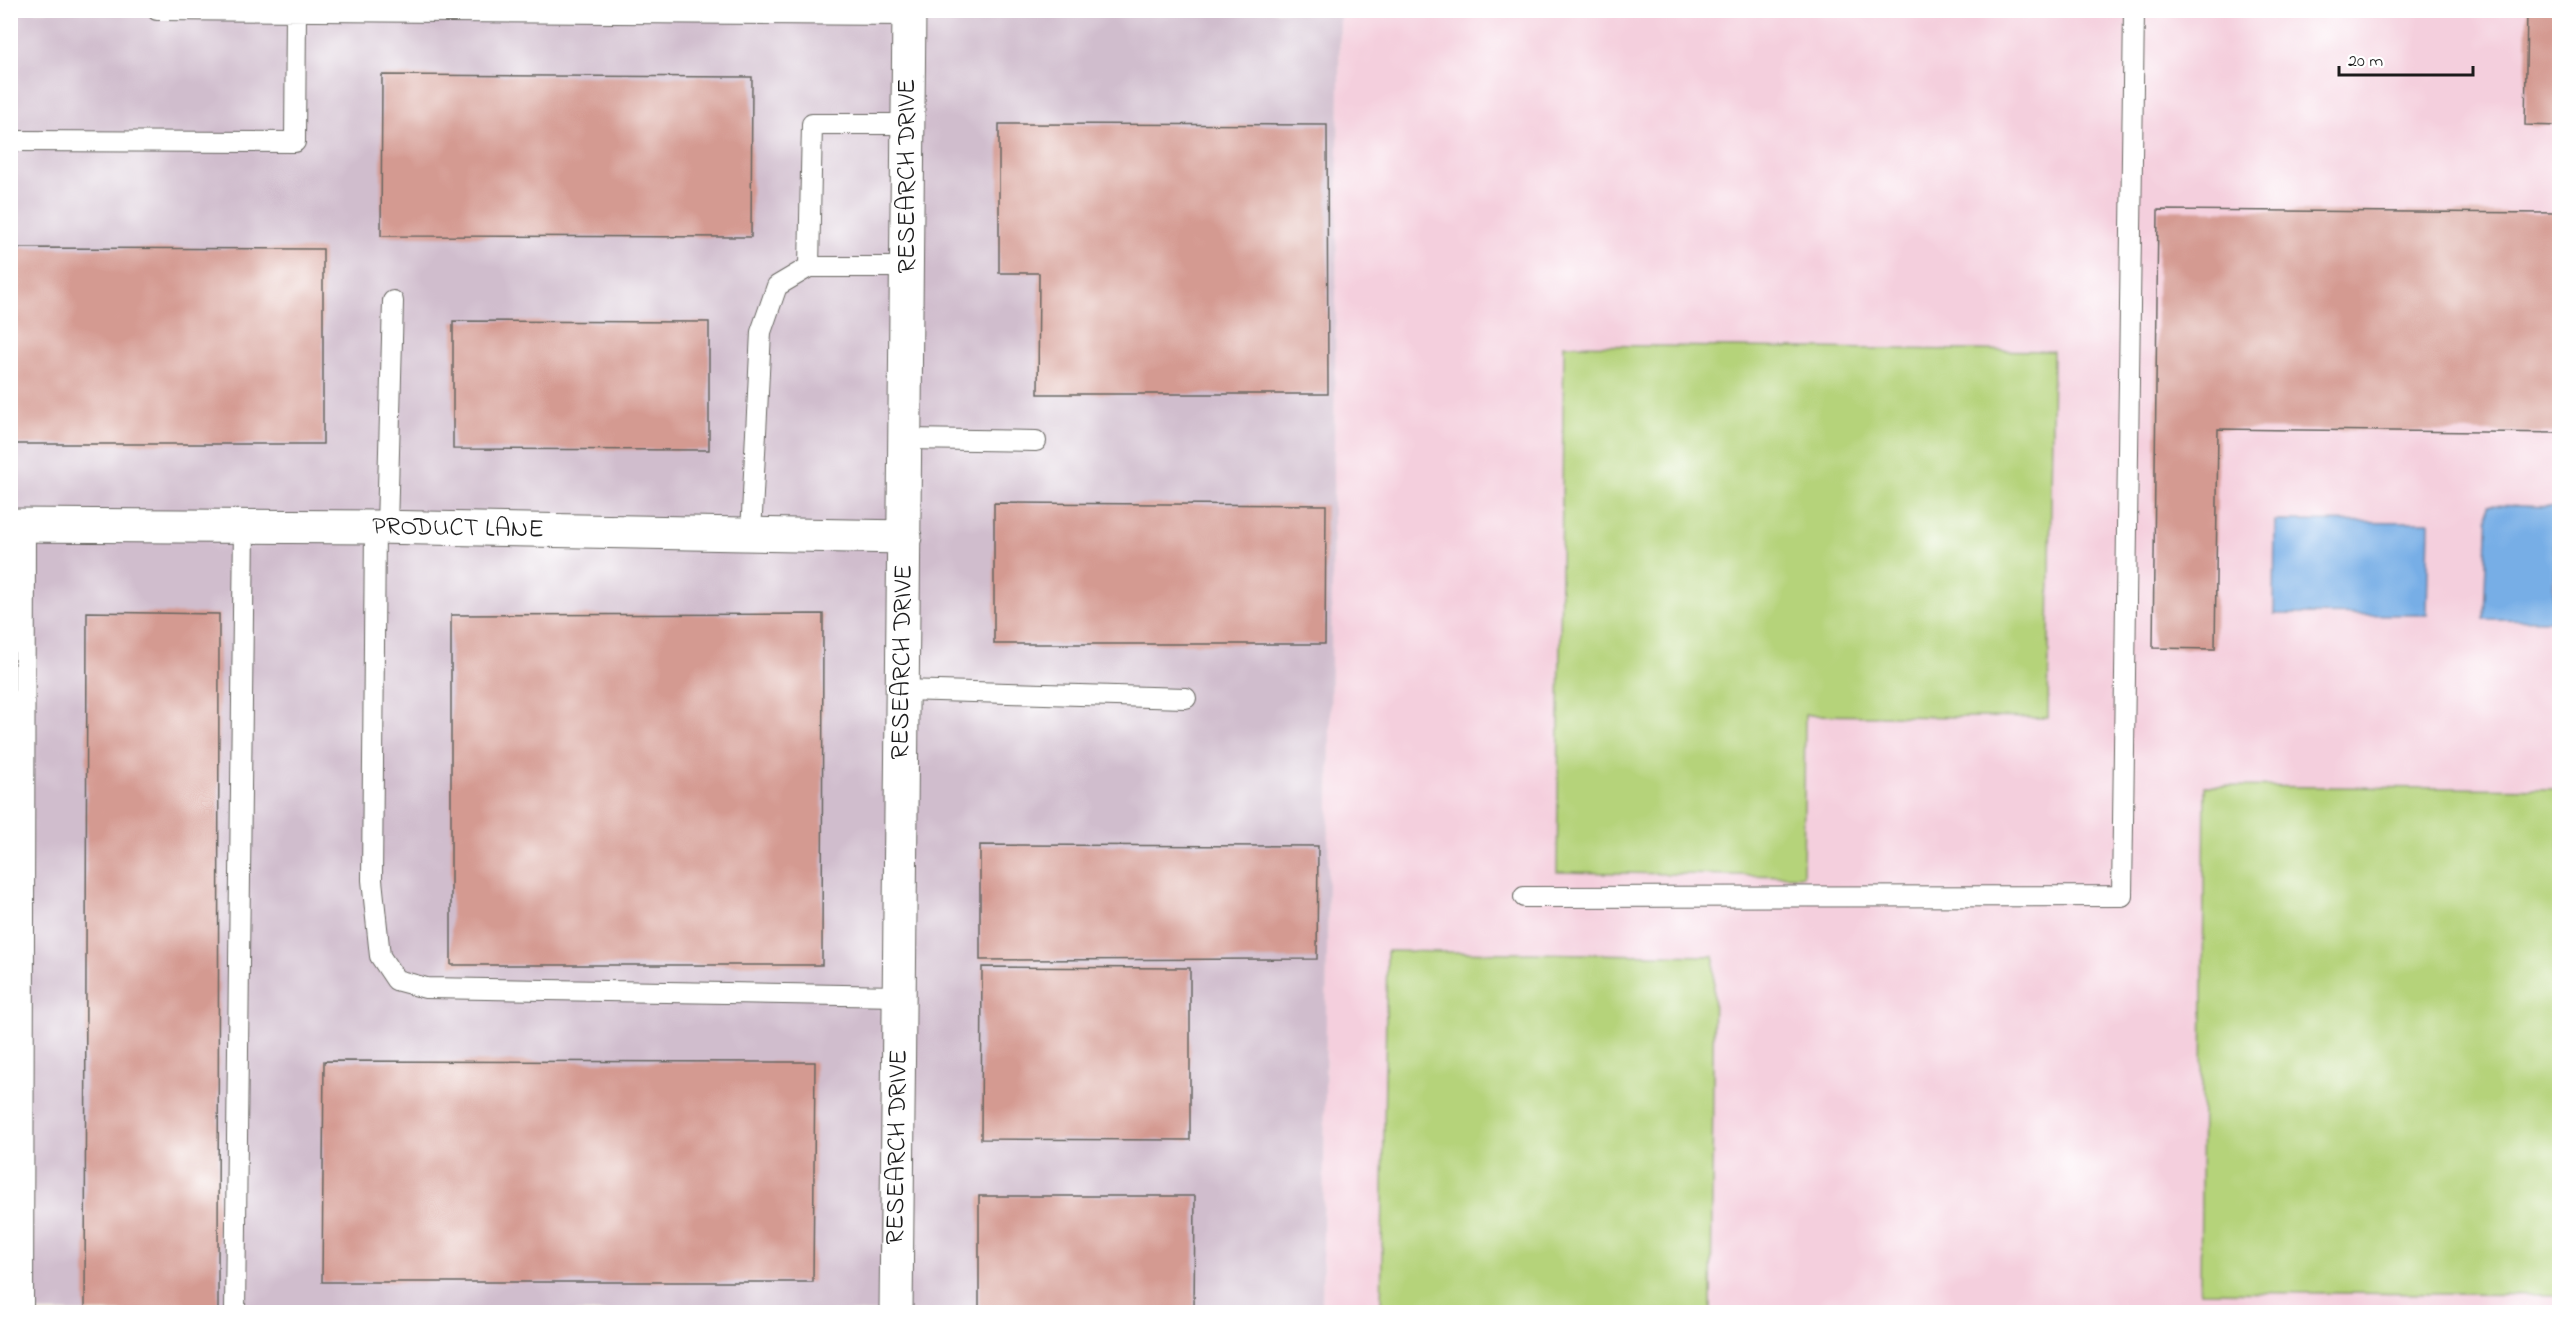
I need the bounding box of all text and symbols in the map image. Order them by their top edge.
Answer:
scale bar [2339,39,2472,77]
text: 20 m [2348,49,2383,75]
street label: RESEARCH DRIVE [889,78,927,274]
street label: PRODUCT LANE [372,509,544,549]
street label: RESEARCH DRIVE [882,564,924,760]
street label: RESEARCH DRIVE [877,1049,919,1245]

